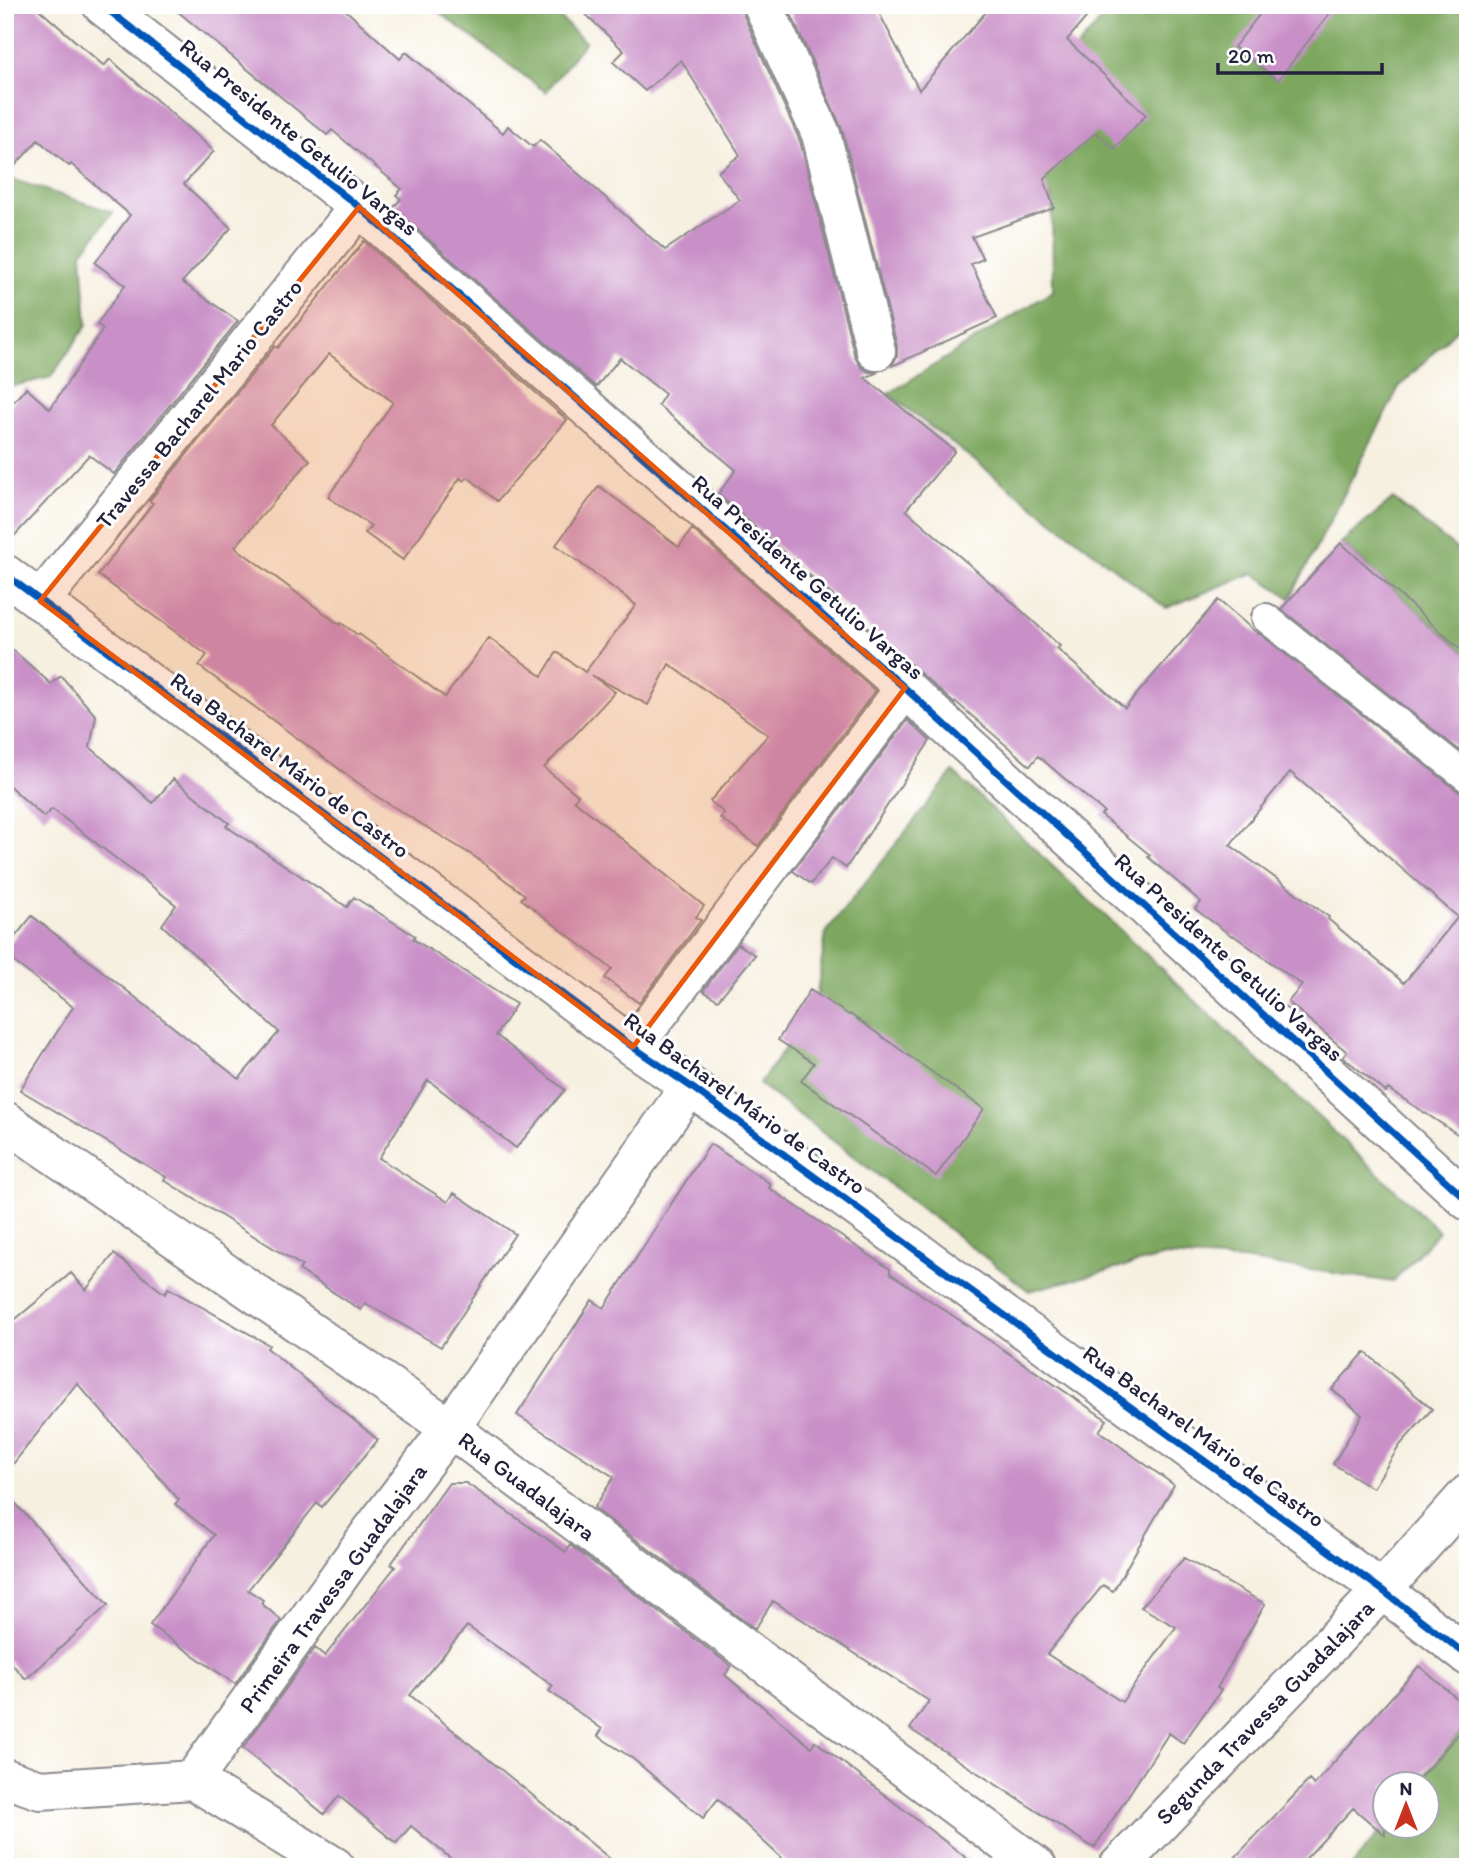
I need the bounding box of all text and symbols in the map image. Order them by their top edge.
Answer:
street label: Rua Presidente Getulio Vargas [174,32,424,242]
scale bar [1218,32,1382,76]
text: 20 m [1228,43,1275,68]
street label: Travessa Bacharel Mario Castro [90,274,308,534]
street label: Rua Presidente Getulio Vargas [686,468,930,686]
street label: Rua Bacharel Mário de Castro [165,666,415,864]
street label: Rua Presidente Getulio Vargas [1109,847,1349,1067]
street label: Rua Bacharel Mário de Castro [618,1006,872,1200]
street label: Rua Bacharel Mário de Castro [1077,1339,1331,1533]
street label: Rua Guadalajara [453,1425,601,1547]
street label: Primeira Travessa Guadalajara [233,1458,433,1718]
street label: Segunda Travessa Guadalajara [1150,1594,1380,1830]
north arrow [1372,1770,1442,1840]
text: N [1400,1777,1412,1800]

